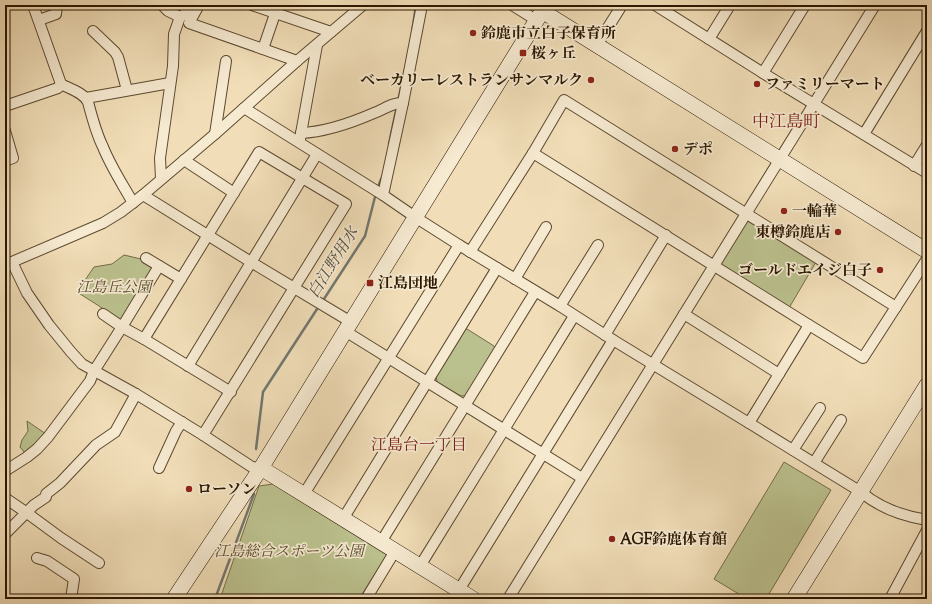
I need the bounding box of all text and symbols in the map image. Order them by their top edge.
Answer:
place label: 鈴鹿市立白子保育所 [481,24,616,45]
marker: 鈴鹿市立白子保育所 [468,28,478,38]
place label: 桜ヶ丘 [531,44,576,65]
marker: 桜ヶ丘 [518,48,528,58]
place label: ベーカリーレストランサンマルク [360,71,583,92]
marker: ベーカリーレストランサンマルク [586,75,596,85]
place label: ファミリーマート [765,75,885,96]
marker: ファミリーマート [752,79,762,89]
district label: 中江島町 [752,111,820,135]
place label: デポ [683,140,713,161]
marker: デポ [670,144,680,154]
place label: 一輪華 [792,202,837,223]
marker: 一輪華 [779,206,789,216]
water label: 白江野用水 [303,222,366,303]
place label: 東樽鈴鹿店 [755,223,830,244]
marker: 東樽鈴鹿店 [833,227,843,237]
place label: ゴールドエイジ白子 [738,261,872,282]
marker: ゴールドエイジ白子 [875,265,885,275]
place label: 江島団地 [378,274,438,295]
park label: 江島丘公園 [76,278,154,299]
marker: 江島団地 [365,278,375,288]
district label: 江島台一丁目 [371,435,467,458]
place label: ローソン [197,480,256,501]
marker: ローソン [184,484,194,494]
place label: AGF鈴鹿体育館 [620,530,727,551]
marker: AGF鈴鹿体育館 [607,534,617,544]
park label: 江島総合スポーツ公園 [214,542,367,563]

